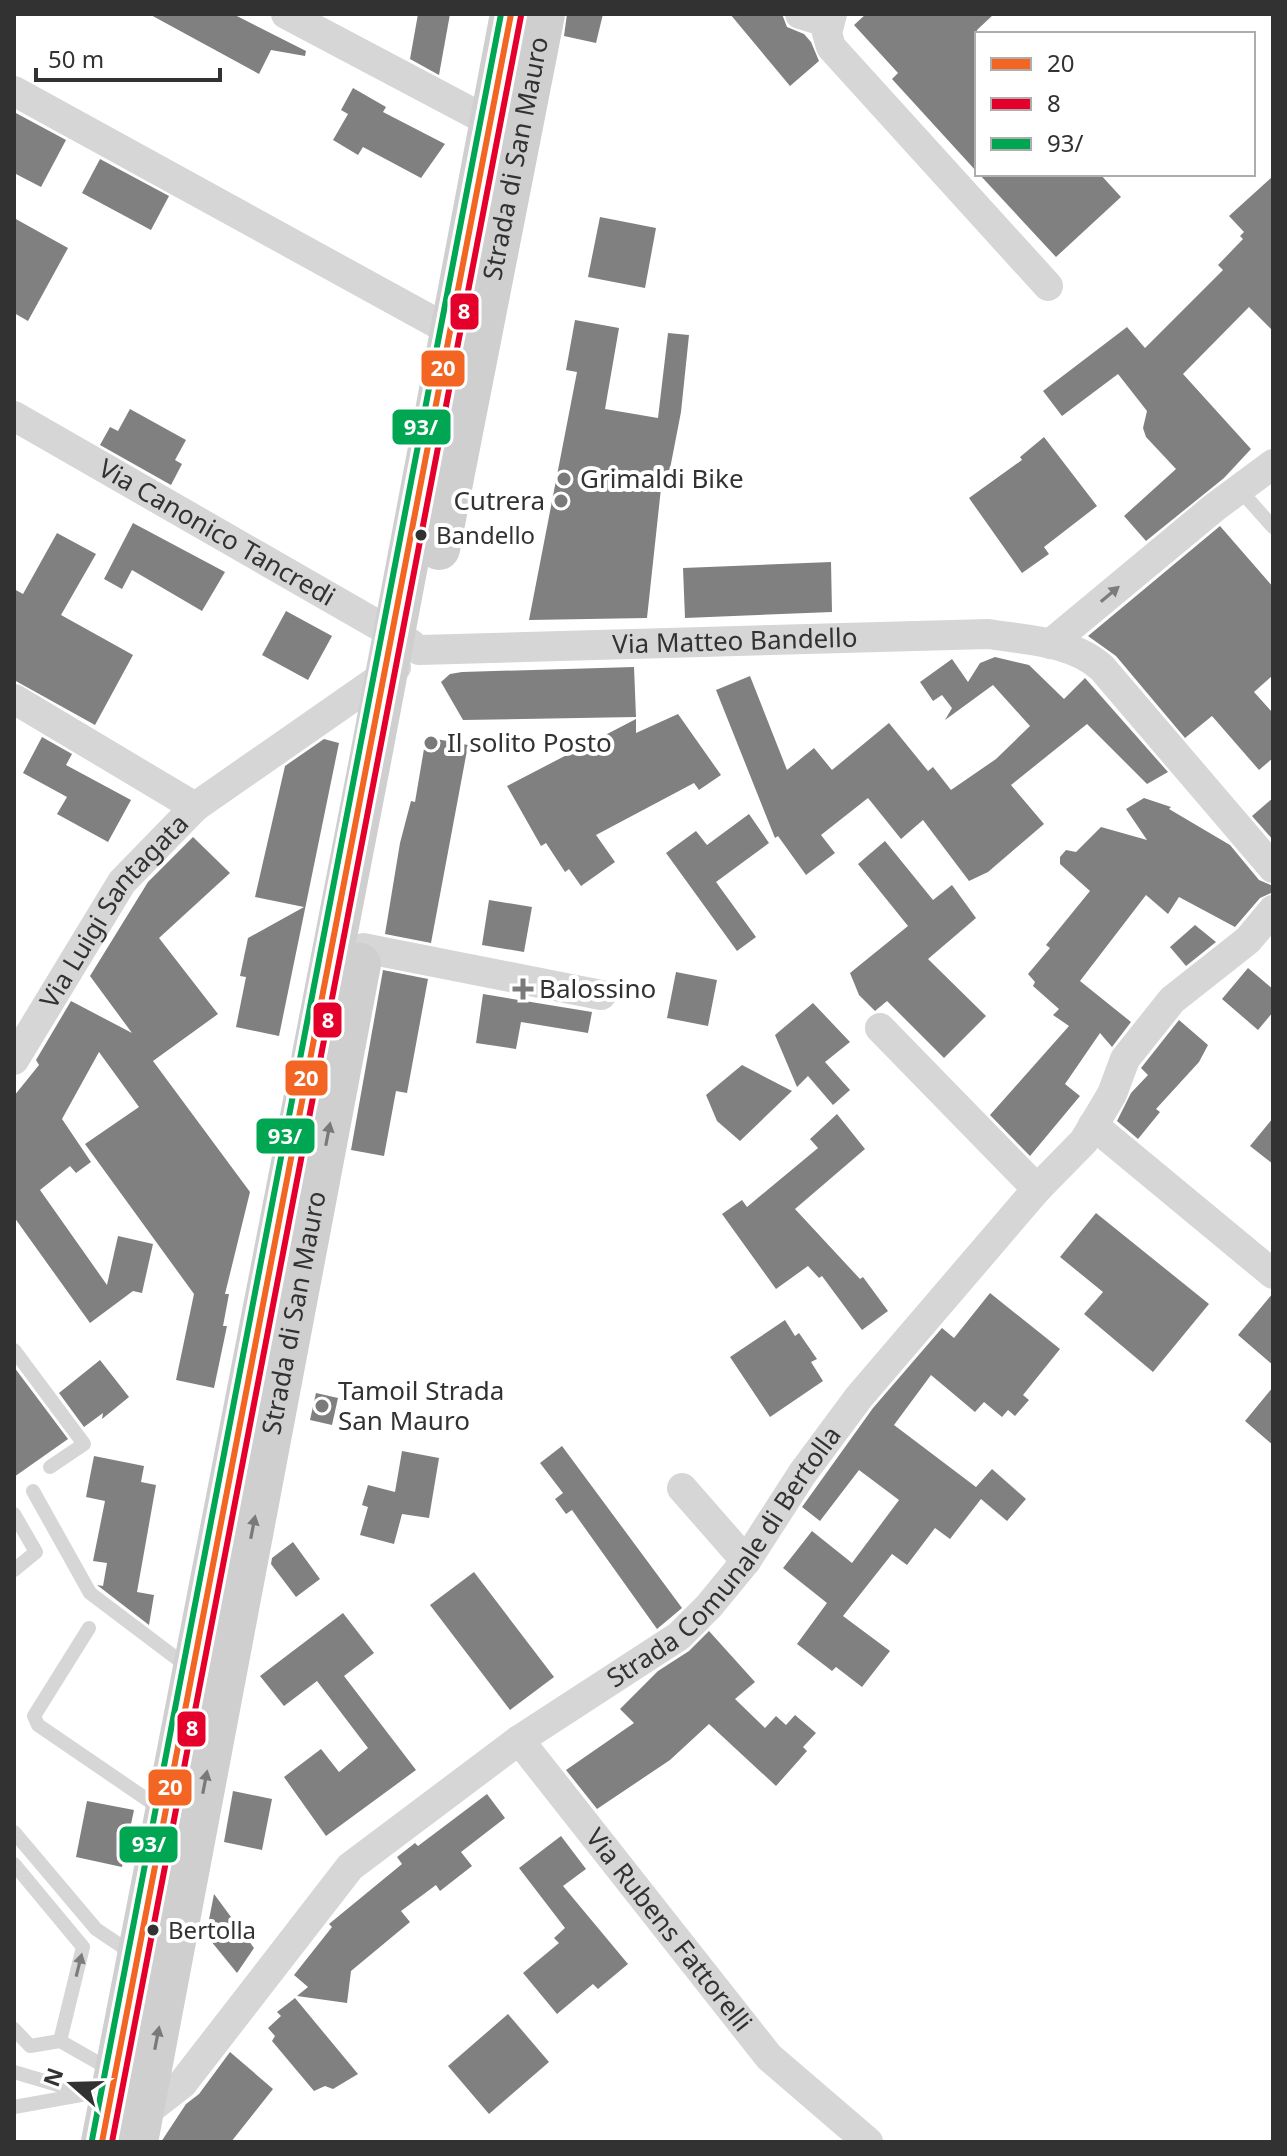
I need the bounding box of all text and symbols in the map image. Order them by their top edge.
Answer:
scale bar [36,32,220,82]
legend [975,32,1255,176]
street label: Strada di San Mauro [473,33,556,283]
text: 50 m [48,42,104,75]
text: 20 [1047,46,1074,79]
text: 8 [1047,86,1061,119]
text: 93/ [1047,126,1083,159]
line badge: 8 [449,292,480,331]
text: 8 [458,295,470,325]
line badge: 20 [420,349,466,388]
text: 20 [430,352,456,382]
line badge: 93/ [391,408,452,446]
text: 93/ [404,411,439,441]
street label: Via Canonico Tancredi [92,449,342,614]
place label: Grimaldi Bike [580,460,744,496]
marker: Grimaldi Bike [555,470,573,488]
place label: Cutrera [453,482,545,518]
marker: Cutrera [552,492,570,510]
place label: Bandello [436,518,535,551]
marker: Bandello [413,527,429,543]
one-way arrow [1100,586,1120,603]
street label: Via Matteo Bandello [612,619,858,662]
place label: Il solito Posto [447,724,612,760]
marker: Il solito Posto [422,734,440,752]
street label: Via Luigi Santagata [31,805,196,1015]
place label: Balossino [539,970,656,1006]
marker: Balossino [514,980,532,998]
line badge: 8 [312,1001,343,1039]
text: 8 [322,1004,334,1034]
line badge: 20 [284,1059,329,1097]
text: 20 [293,1062,319,1092]
line badge: 93/ [255,1117,316,1155]
text: 93/ [268,1120,303,1150]
one-way arrow [322,1121,334,1146]
street label: Strada di San Mauro [252,1188,334,1437]
place label: Tamoil Strada San Mauro [338,1372,504,1438]
marker: Tamoil Strada San Mauro [313,1397,331,1415]
street label: Strada Comunale di Bertolla [599,1418,849,1695]
one-way arrow [248,1514,260,1539]
line badge: 8 [176,1710,207,1748]
text: 8 [186,1712,198,1742]
line badge: 20 [147,1768,193,1807]
one-way arrow [200,1770,212,1795]
text: 20 [157,1771,183,1801]
street label: Via Rubens Fattorelli [578,1820,761,2039]
line badge: 93/ [118,1825,179,1864]
text: 93/ [132,1828,167,1858]
place label: Bertolla [168,1913,256,1946]
marker: Bertolla [145,1922,161,1938]
one-way arrow [73,1953,85,1978]
one-way arrow [151,2025,164,2050]
north arrow [32,2044,112,2124]
text: N [35,2063,69,2090]

